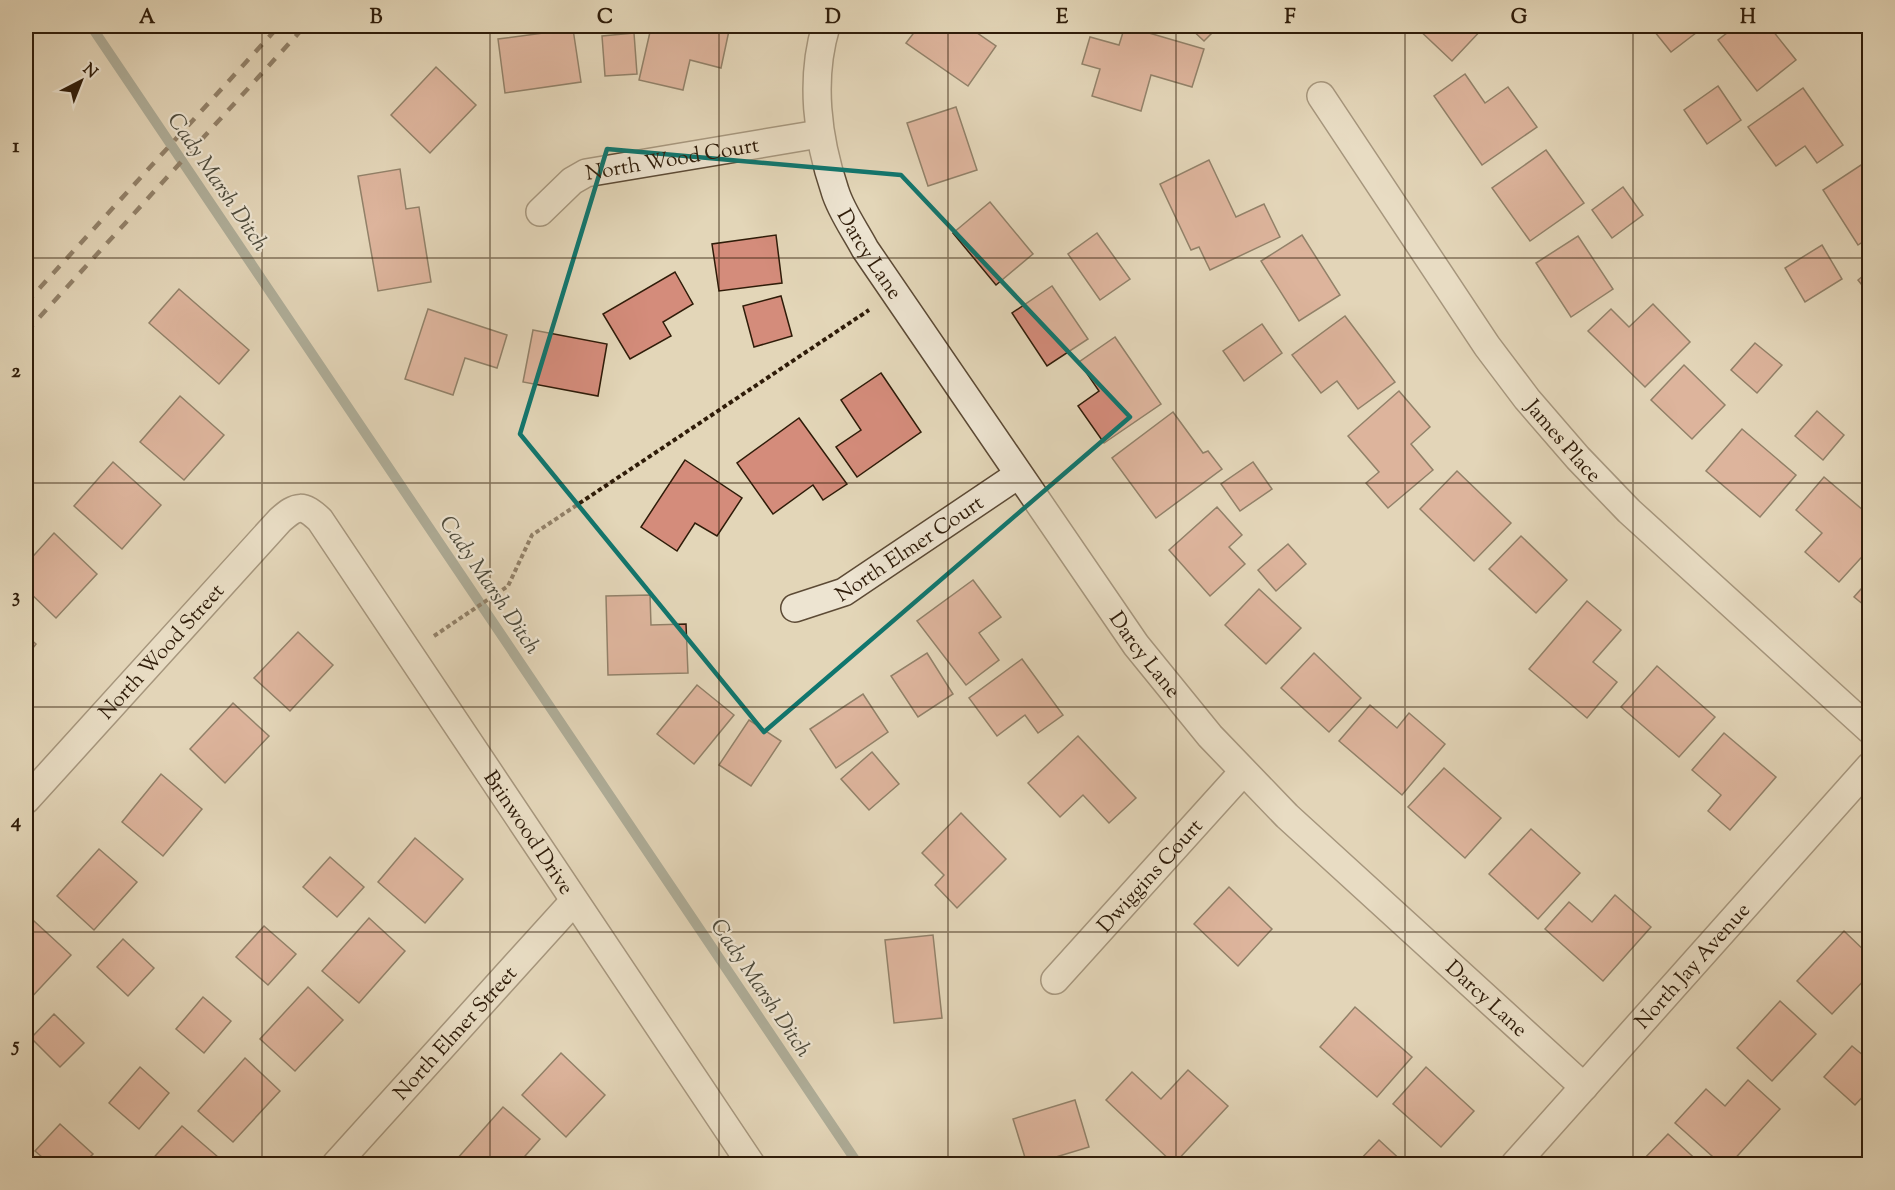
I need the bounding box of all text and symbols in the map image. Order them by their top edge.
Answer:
text: A [139,4,156,33]
text: B [370,4,383,33]
text: C [597,4,613,33]
text: D [825,4,841,33]
text: E [1056,4,1069,33]
text: F [1284,4,1296,33]
text: G [1511,4,1528,33]
text: H [1740,4,1756,33]
north arrow [51,51,111,111]
text: N [77,59,102,85]
water label: Cady Marsh Ditch [158,107,275,259]
street label: North Wood Court [583,131,761,190]
text: 1 [13,133,20,162]
street label: Darcy Lane [828,204,908,306]
text: 2 [11,358,21,387]
street label: James Place [1516,393,1607,490]
street label: North Elmer Court [830,489,990,611]
water label: Cady Marsh Ditch [430,510,547,662]
street label: North Wood Street [93,578,232,727]
text: 3 [12,583,20,612]
street label: Darcy Lane [1100,606,1186,705]
street label: Brinwood Drive [475,765,580,902]
text: 4 [10,808,21,837]
street label: Dwiggins Court [1091,813,1211,940]
street label: North Jay Avenue [1629,897,1758,1037]
water label: Cady Marsh Ditch [701,913,818,1065]
street label: Darcy Lane [1438,954,1533,1045]
street label: North Elmer Street [387,960,525,1108]
text: 5 [11,1032,20,1061]

